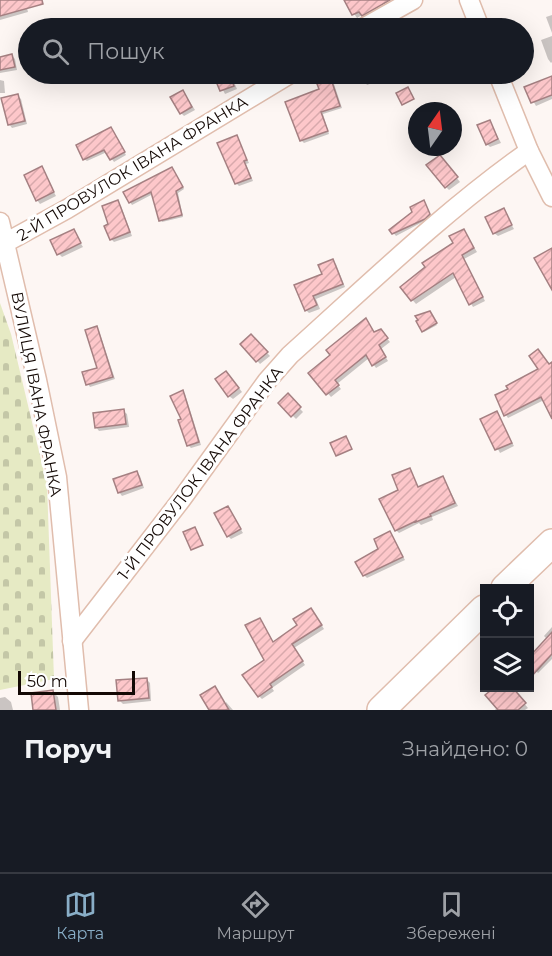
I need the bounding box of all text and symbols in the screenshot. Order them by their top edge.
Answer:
search box [18,18,534,84]
icon: search [39,35,72,68]
text: Пошук [87,38,165,65]
street label: 2-Й ПРОВУЛОК ІВАНА ФРАНКА [14,92,251,245]
north arrow [408,102,462,156]
street label: ВУЛИЦЯ ІВАНА ФРАНКА [7,290,66,498]
street label: 1-Й ПРОВУЛОК ІВАНА ФРАНКА [114,363,287,584]
map controls [480,584,534,692]
button: locate [480,584,534,638]
button: layers [480,638,534,692]
scale bar [18,668,135,696]
text: 50 m [27,672,68,691]
text: Поруч [24,733,112,765]
text: Знайдено: 0 [402,737,528,761]
tab: Карта [56,888,104,943]
tab: Маршрут [217,888,294,943]
tab: Збережені [407,888,496,943]

